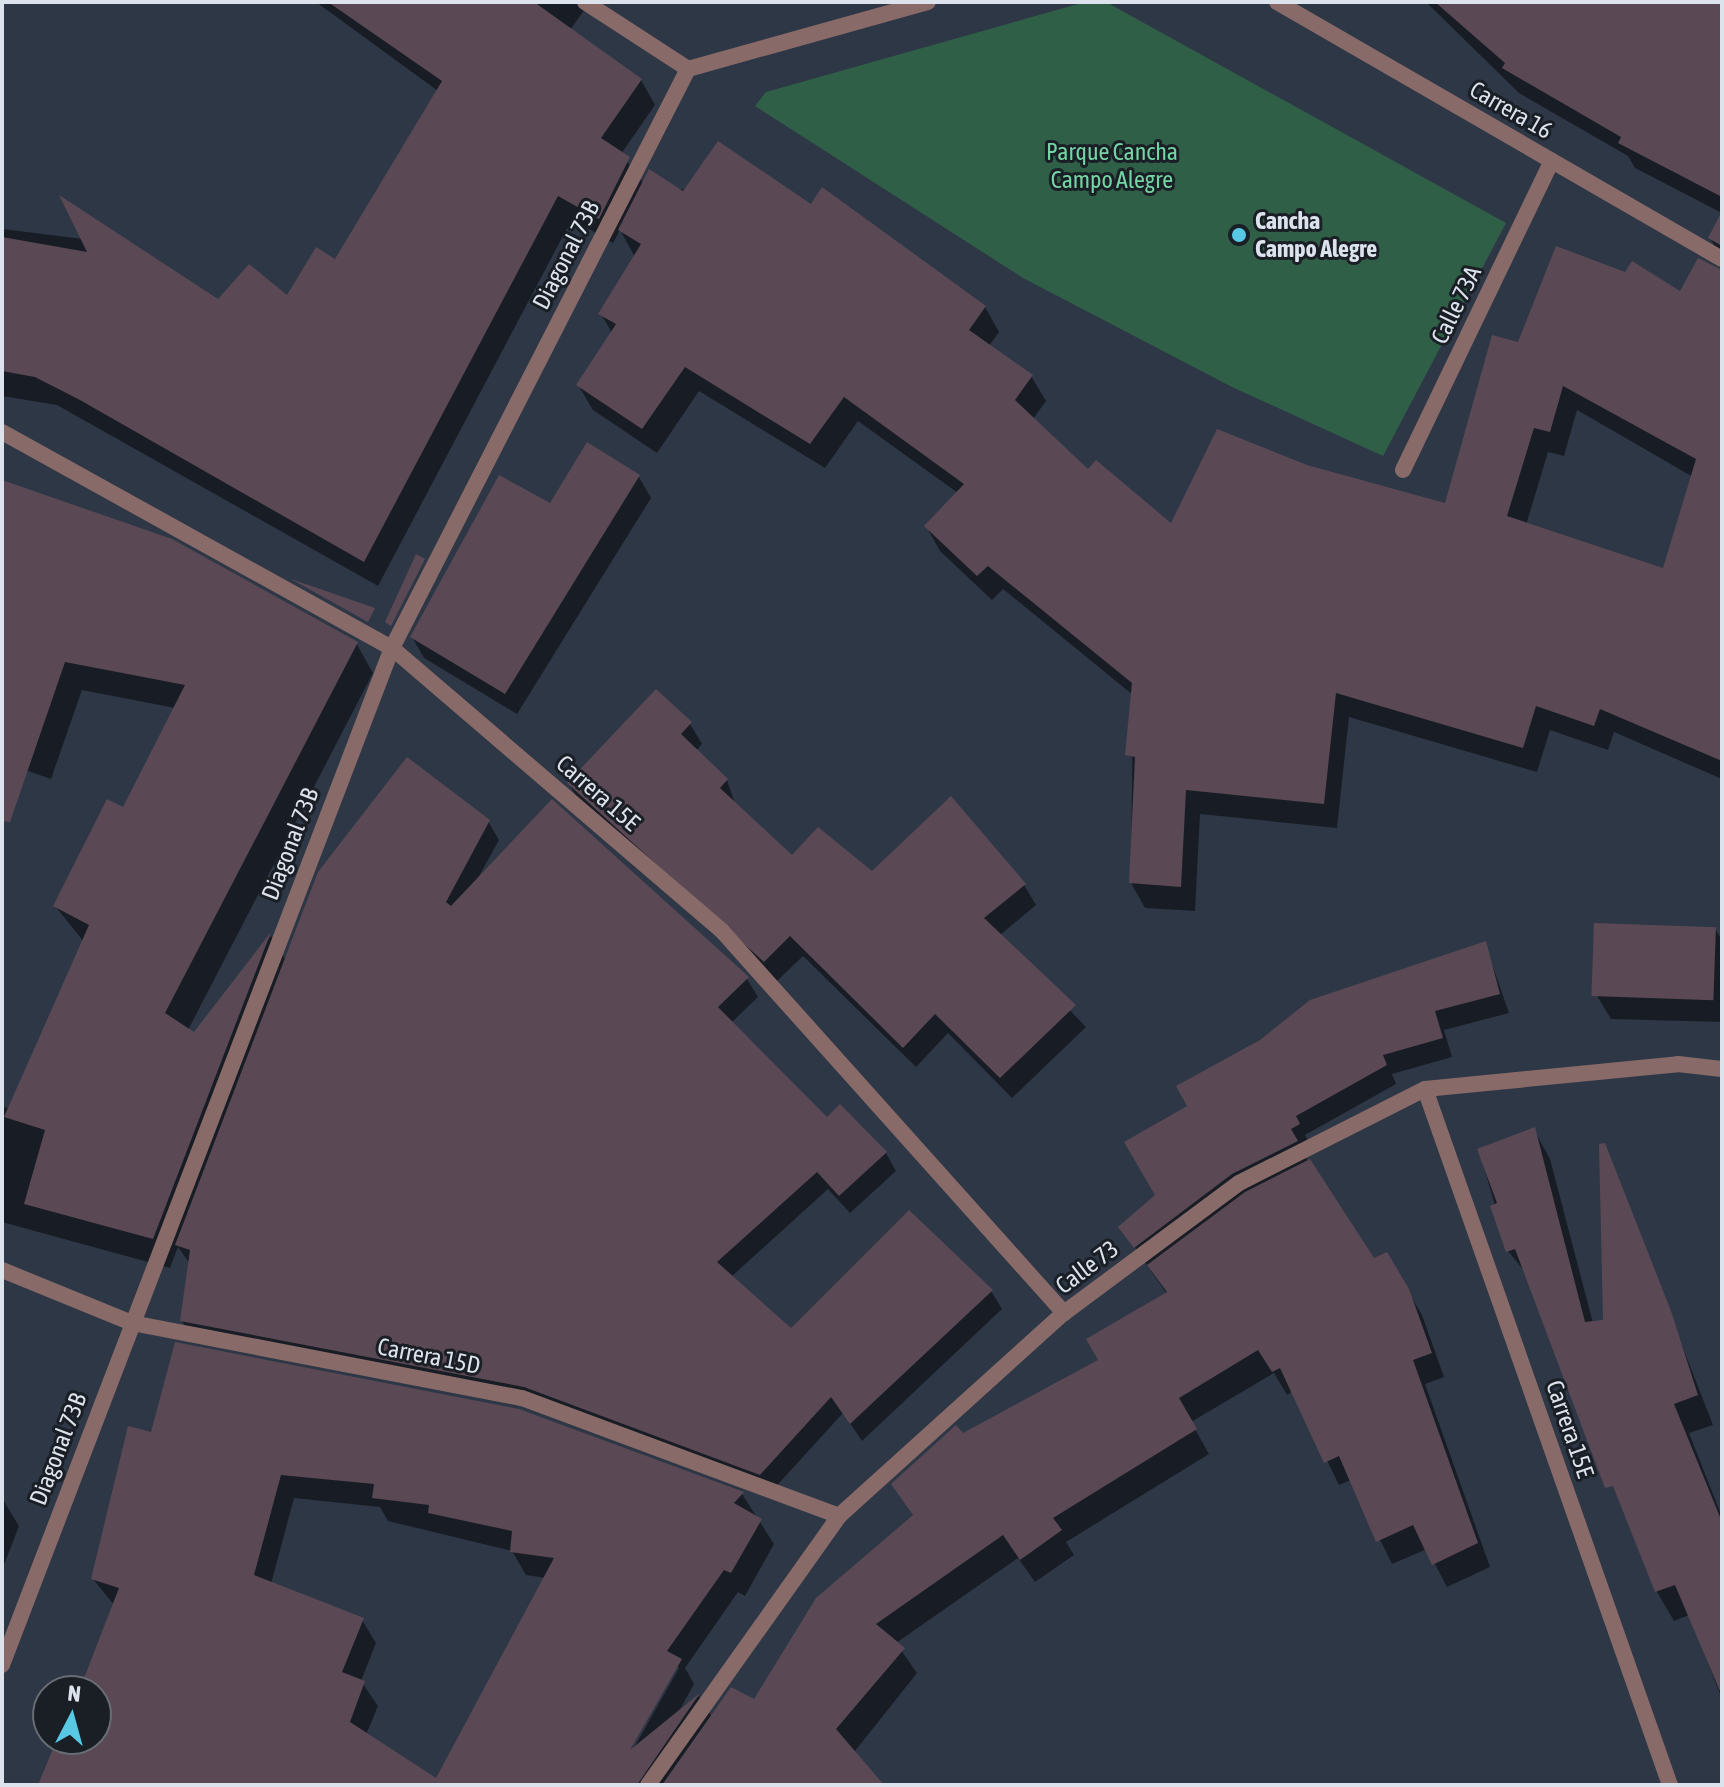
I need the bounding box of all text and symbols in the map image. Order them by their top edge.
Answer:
street label: Carrera 16 [1465,75,1557,145]
park label: Parque Cancha Campo Alegre [1046,138,1178,194]
street label: Diagonal 73B [526,196,606,314]
place label: Cancha Campo Alegre [1255,207,1377,263]
marker: Cancha Campo Alegre [1230,226,1248,244]
street label: Calle 73A [1425,261,1487,349]
street label: Carrera 15E [550,749,646,837]
street label: Diagonal 73B [255,784,325,904]
street label: Calle 73 [1050,1234,1124,1300]
street label: Carrera 15D [375,1332,483,1380]
street label: Carrera 15E [1540,1377,1600,1481]
street label: Diagonal 73B [23,1389,93,1509]
north arrow [32,1675,112,1755]
text: N [66,1680,82,1707]

